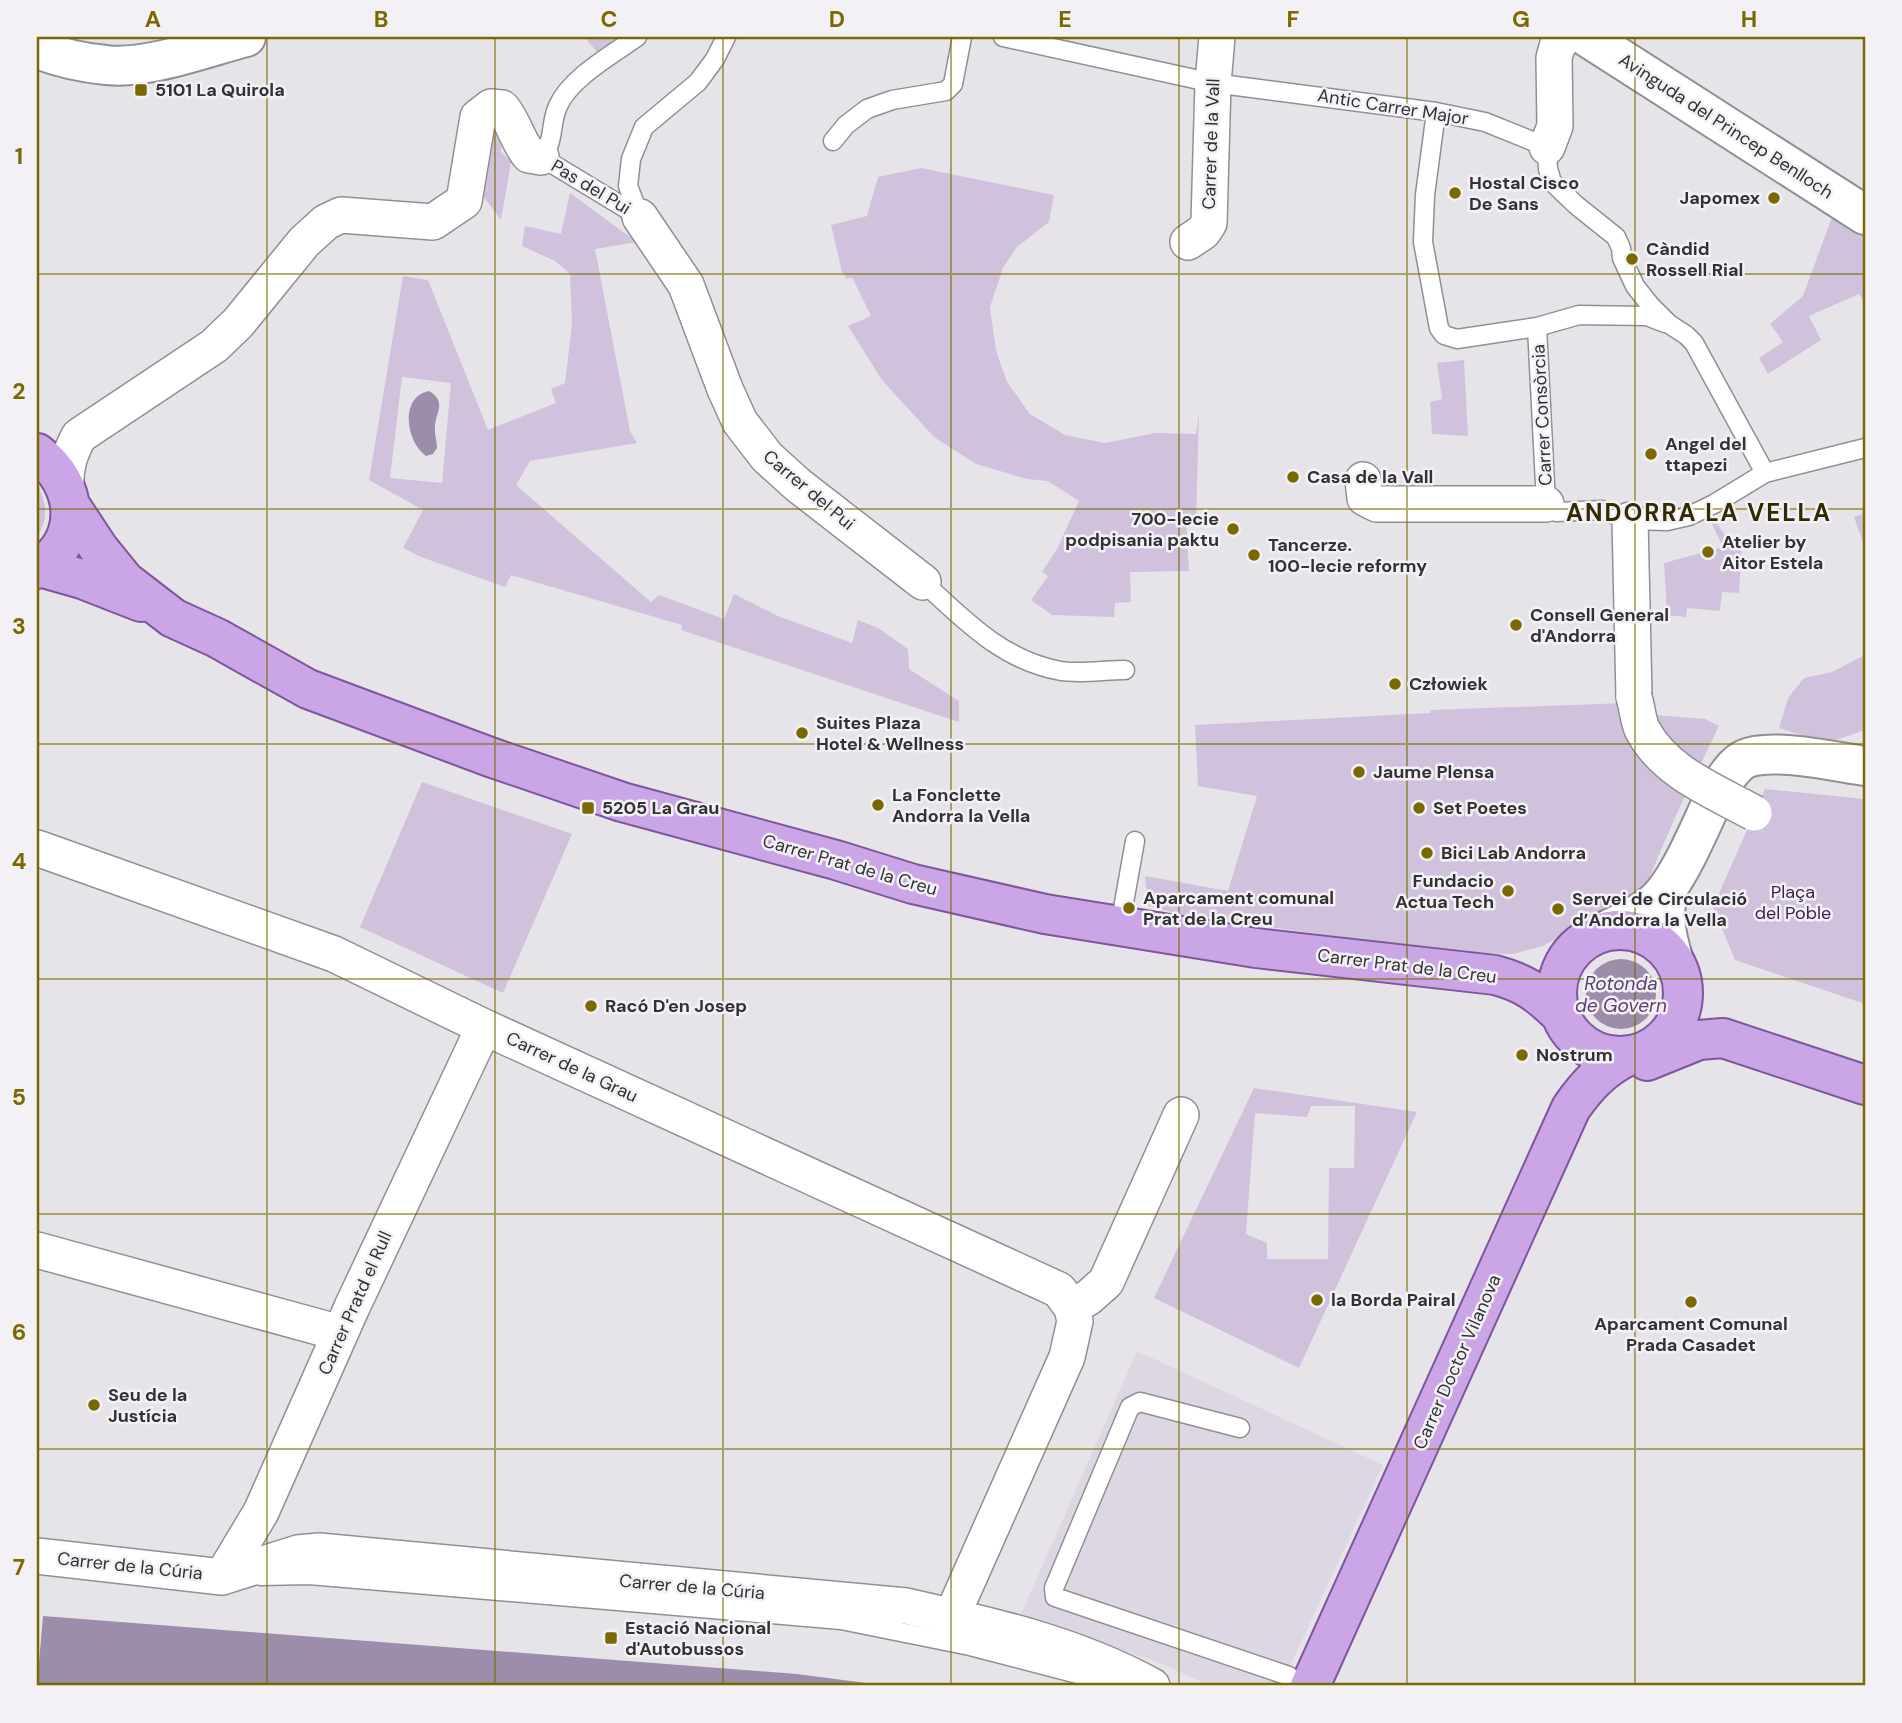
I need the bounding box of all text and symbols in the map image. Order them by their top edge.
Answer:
text: A [145,4,161,34]
text: B [374,4,388,34]
text: C [601,4,617,34]
text: D [829,4,845,34]
text: E [1058,4,1072,34]
text: F [1287,4,1300,34]
text: G [1512,4,1530,34]
text: H [1741,4,1757,34]
street label: Avinguda del Princep Benlloch [1614,48,1838,204]
place label: 5101 La Quirola [155,78,285,102]
street label: Carrer de la Vall [1197,78,1225,210]
marker: 5101 La Quirola [133,82,149,98]
street label: Antic Carrer Major [1316,83,1471,131]
text: 1 [15,141,23,171]
street label: Pas del Pui [547,154,635,220]
place label: Hostal Cisco De Sans [1469,171,1579,216]
marker: Hostal Cisco De Sans [1447,185,1463,201]
place label: Japomex [1680,186,1760,210]
marker: Japomex [1766,190,1782,206]
place label: Càndid Rossell Rial [1646,237,1743,282]
marker: Càndid Rossell Rial [1624,251,1640,267]
street label: Carrer Consòrcia [1526,344,1558,486]
text: 2 [12,376,26,406]
place label: Angel del ttapezi [1665,432,1747,477]
street label: Carrer del Pui [758,445,860,535]
marker: Angel del ttapezi [1643,446,1659,462]
place label: Casa de la Vall [1307,465,1433,489]
marker: Casa de la Vall [1285,469,1301,485]
district label: ANDORRA LA VELLA [1566,497,1832,528]
place label: 700-lecie podpisania paktu [1065,507,1219,552]
marker: 700-lecie podpisania paktu [1225,521,1241,537]
place label: Atelier by Aitor Estela [1722,530,1823,575]
place label: Tancerze. 100-lecie reformy [1268,533,1427,578]
marker: Atelier by Aitor Estela [1700,544,1716,560]
marker: Tancerze. 100-lecie reformy [1246,547,1262,563]
place label: Consell General d'Andorra [1530,603,1669,648]
text: 3 [12,611,26,641]
marker: Consell General d'Andorra [1508,617,1524,633]
place label: Człowiek [1409,672,1489,696]
marker: Człowiek [1387,676,1403,692]
place label: Suites Plaza Hotel & Wellness [816,711,964,756]
marker: Suites Plaza Hotel & Wellness [794,725,810,741]
place label: Jaume Plensa [1373,760,1494,784]
marker: Jaume Plensa [1351,764,1367,780]
place label: La Fonclette Andorra la Vella [892,783,1030,828]
place label: 5205 La Grau [602,796,719,820]
place label: Set Poetes [1433,796,1527,820]
marker: La Fonclette Andorra la Vella [870,797,886,813]
marker: 5205 La Grau [580,800,596,816]
marker: Set Poetes [1411,800,1427,816]
street label: Carrer Prat de la Creu [760,829,940,901]
place label: Bici Lab Andorra [1441,841,1586,865]
marker: Bici Lab Andorra [1419,845,1435,861]
text: 4 [12,846,27,876]
place label: Fundacio Actua Tech [1395,869,1494,914]
park label: Plaça del Poble [1755,880,1831,925]
marker: Fundacio Actua Tech [1500,883,1516,899]
place label: Aparcament comunal Prat de la Creu [1143,886,1334,931]
place label: Servei de Circulació d’Andorra la Vella [1572,887,1747,932]
marker: Aparcament comunal Prat de la Creu [1121,900,1137,916]
marker: Servei de Circulació d’Andorra la Vella [1550,901,1566,917]
street label: Carrer Prat de la Creu [1316,943,1498,989]
water label: Rotonda de Govern [1575,971,1667,1018]
place label: Racó D'en Josep [605,994,747,1018]
marker: Racó D'en Josep [583,998,599,1014]
street label: Carrer de la Grau [502,1026,642,1108]
place label: Nostrum [1536,1043,1613,1067]
marker: Nostrum [1514,1047,1530,1063]
text: 5 [12,1082,26,1112]
street label: Carrer Pratd el Rull [313,1227,397,1379]
street label: Carrer Doctor Vilanova [1408,1271,1506,1453]
place label: la Borda Pairal [1331,1288,1456,1312]
marker: la Borda Pairal [1309,1292,1325,1308]
marker: Aparcament Comunal Prada Casadet [1683,1294,1699,1310]
place label: Aparcament Comunal Prada Casadet [1594,1312,1788,1357]
text: 6 [12,1317,26,1347]
place label: Seu de la Justícia [108,1383,187,1428]
marker: Seu de la Justícia [86,1397,102,1413]
street label: Carrer de la Cúria [56,1546,204,1586]
text: 7 [13,1552,25,1582]
street label: Carrer de la Cúria [618,1569,766,1605]
place label: Estació Nacional d'Autobussos [625,1616,771,1661]
marker: Estació Nacional d'Autobussos [603,1630,619,1646]

